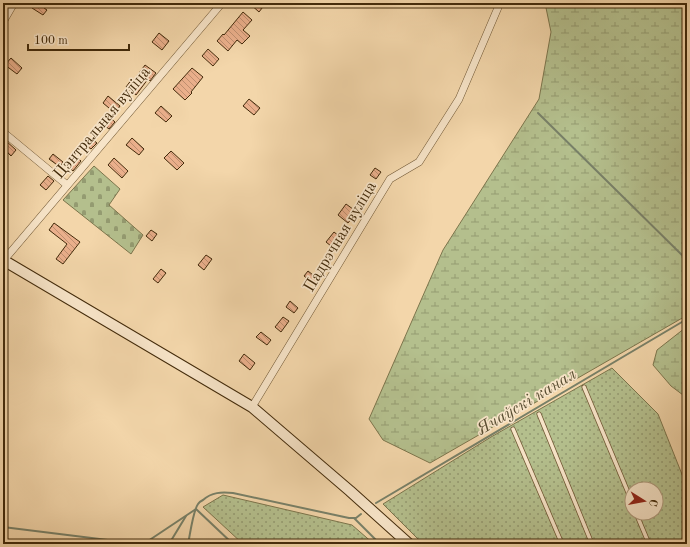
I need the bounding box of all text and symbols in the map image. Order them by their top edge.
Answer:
scale bar [28,26,129,52]
text: 100 m [34,35,68,47]
street label: Цэнтральная вуліца [51,64,154,182]
street label: Падрэчная вуліца [302,179,380,295]
water label: Ячаўскі канал [474,366,580,439]
north arrow [624,481,664,521]
text: С [646,498,658,507]

